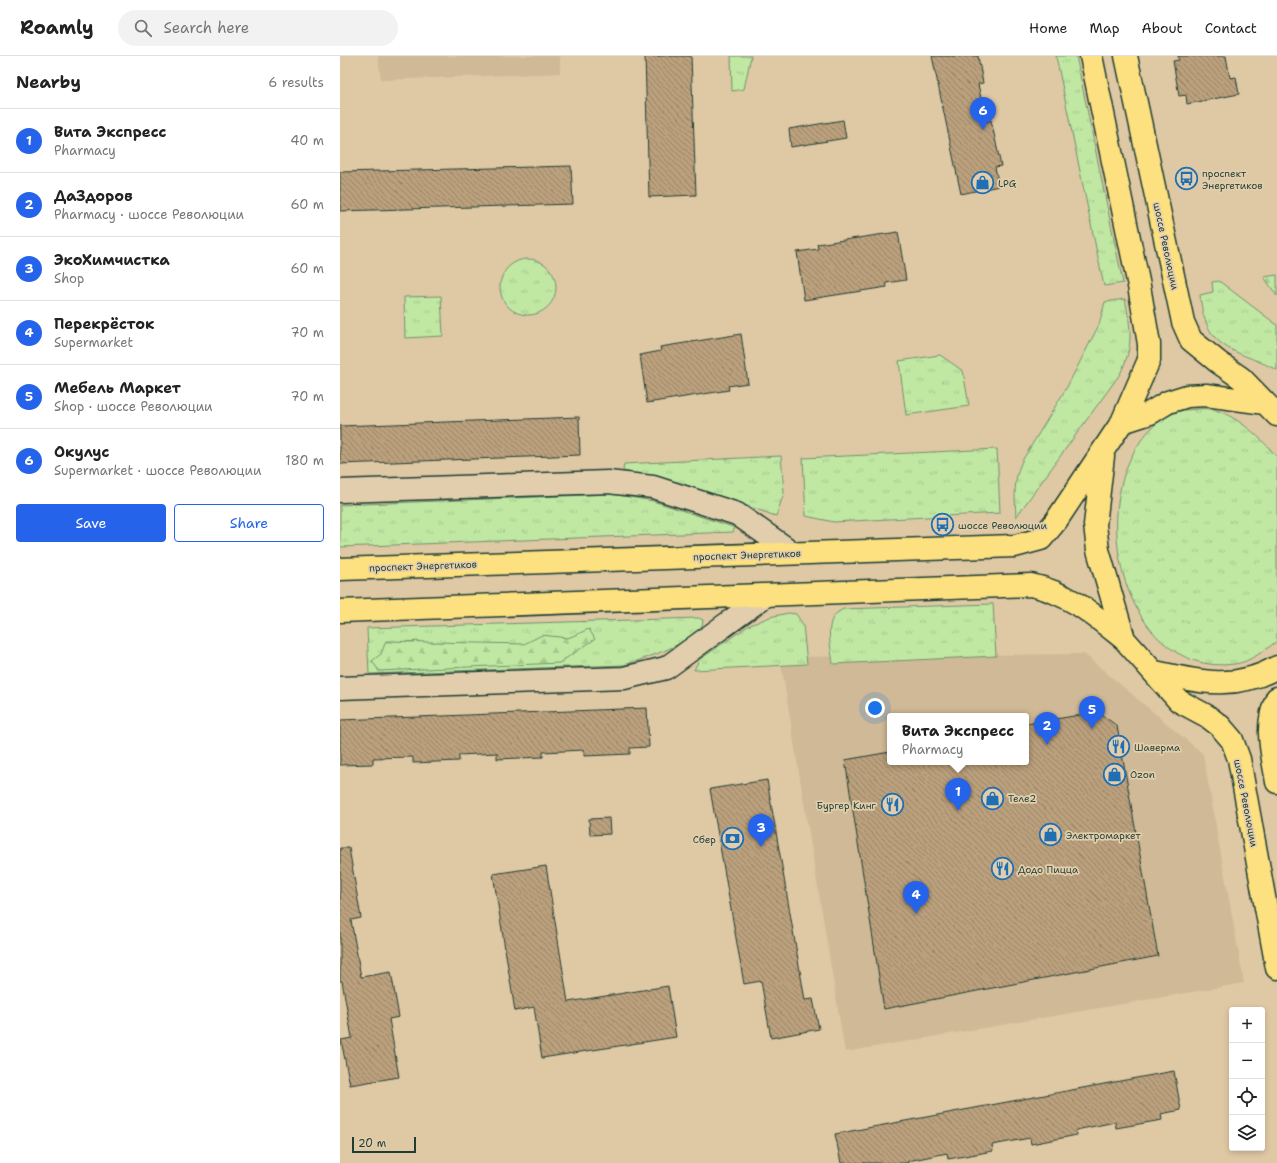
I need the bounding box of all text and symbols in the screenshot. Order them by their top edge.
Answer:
search box [118,10,398,46]
text: Roamly [20,15,94,40]
icon: search [132,17,154,39]
text: Search here [164,18,249,38]
text: Home [1029,19,1068,37]
text: Map [1090,19,1120,37]
text: About [1142,19,1183,37]
text: Contact [1205,19,1257,37]
text: Nearby [16,71,81,93]
text: 6 results [268,74,324,91]
pin: 6 [970,97,996,130]
text: Вита Экспресс [54,122,167,142]
text: 1 [26,132,32,149]
text: 40 m [290,132,324,149]
text: Pharmacy [54,142,116,159]
bus stop icon: проспект Энергетиков [1173,166,1199,192]
place label: проспект Энергетиков [1202,167,1263,192]
shop icon: LPG [969,170,995,196]
place label: LPG [998,177,1017,190]
text: ДаЗдоров [54,186,133,206]
text: 2 [24,196,34,213]
text: 60 m [291,196,324,213]
street label: шоссе Революции [1150,201,1182,291]
text: Pharmacy · шоссе Революции [54,206,244,223]
text: ЭкоХимчистка [54,250,170,270]
text: 3 [24,260,34,277]
text: 60 m [291,260,324,277]
text: Shop [54,270,84,287]
text: Перекрёсток [54,314,154,334]
text: 4 [24,324,34,341]
text: 70 m [290,324,324,341]
text: Supermarket [54,334,133,351]
text: Мебель Маркет [54,378,181,398]
text: 5 [25,388,33,405]
text: 70 m [290,388,324,405]
text: Shop · шоссе Революции [54,398,213,415]
text: Окулус [54,442,109,462]
text: 6 [24,452,34,469]
text: 180 m [285,452,324,469]
text: Supermarket · шоссе Революции [54,462,261,479]
button: Save [16,504,166,542]
button: Share [174,504,324,542]
bus stop icon: шоссе Революции [930,512,956,538]
place label: шоссе Революции [958,519,1047,532]
street label: проспект Энергетиков [693,547,801,563]
street label: проспект Энергетиков [369,558,477,574]
pin: 5 [1079,696,1105,729]
your location [865,698,885,718]
pin: 2 [1034,712,1060,745]
popup [887,713,1029,765]
text: Вита Экспресс [902,721,1014,741]
restaurant icon: Шаверма [1106,734,1132,760]
text: Pharmacy [902,741,963,758]
place label: Шаверма [1134,741,1181,754]
street label: шоссе Революции [1231,758,1261,848]
shop icon: Ozon [1101,761,1127,787]
place label: Ozon [1130,768,1155,781]
pin: 1 [945,778,971,811]
shop icon: Теле2 [979,785,1005,811]
restaurant icon: Бургер Кинг [879,792,905,818]
place label: Теле2 [1008,792,1036,805]
place label: Бургер Кинг [817,799,877,812]
pin: 3 [748,814,774,847]
shop icon: Электромаркет [1038,822,1064,848]
bank icon: Сбер [719,826,745,852]
place label: Электромаркет [1066,829,1141,842]
place label: Сбер [693,833,716,846]
restaurant icon: Додо Пицца [990,856,1016,882]
place label: Додо Пицца [1018,863,1079,876]
pin: 4 [903,881,929,914]
map controls [1229,1007,1265,1151]
button: + [1229,1007,1265,1043]
button: − [1229,1043,1265,1079]
button: locate [1229,1079,1265,1115]
button: layers [1229,1115,1265,1151]
scale bar [352,1135,416,1154]
text: 20 m [358,1136,386,1151]

